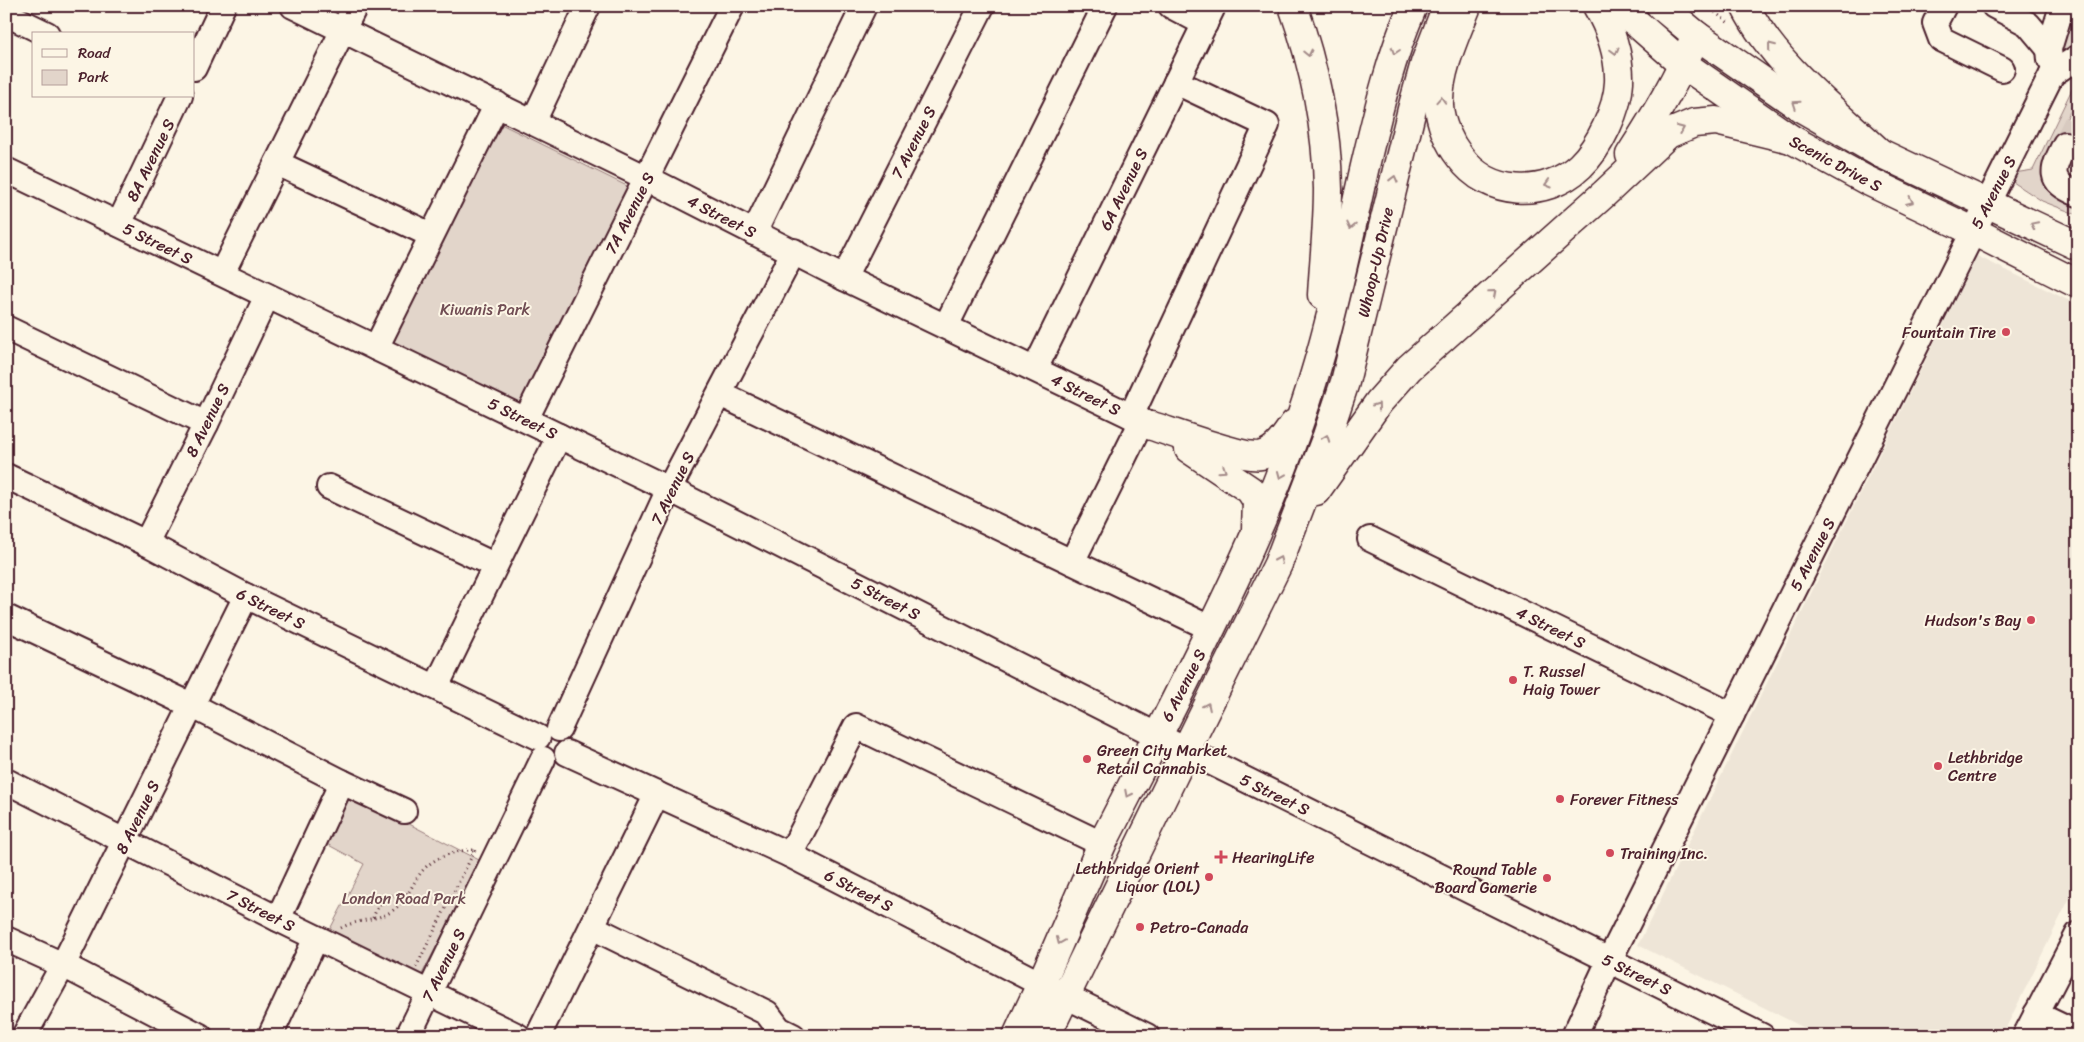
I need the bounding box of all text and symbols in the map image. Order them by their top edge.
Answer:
legend [32,32,195,98]
text: Road [78,40,111,66]
one-way arrow [1767,42,1776,51]
one-way arrow [1390,47,1400,55]
one-way arrow [1609,47,1619,55]
one-way arrow [1302,48,1313,57]
text: Park [78,64,109,90]
one-way arrow [1435,95,1446,103]
one-way arrow [1792,100,1801,110]
street label: 7 Avenue S [883,101,944,184]
street label: 8A Avenue S [118,114,183,207]
one-way arrow [1676,124,1685,135]
street label: Scenic Drive S [1784,127,1888,200]
street label: 6A Avenue S [1091,143,1156,236]
street label: 5 Avenue S [1963,150,2024,234]
street label: 7A Avenue S [596,167,663,259]
one-way arrow [1388,175,1399,184]
one-way arrow [1545,178,1553,188]
street label: 4 Street S [682,187,762,246]
one-way arrow [1905,195,1914,205]
street label: Whoop-Up Drive [1349,204,1402,320]
street label: 5 Street S [118,214,198,273]
one-way arrow [2030,221,2039,231]
one-way arrow [1346,222,1357,230]
one-way arrow [1488,290,1497,299]
park label: Kiwanis Park [440,295,530,324]
place label: Fountain Tire [1902,318,1996,347]
marker: Fountain Tire [2000,326,2012,338]
street label: 4 Street S [1046,365,1126,424]
street label: 8 Avenue S [177,378,238,462]
street label: 5 Street S [483,389,563,448]
one-way arrow [1371,402,1380,412]
one-way arrow [1320,434,1330,443]
street label: 7 Avenue S [642,447,703,530]
one-way arrow [1217,464,1226,474]
one-way arrow [1276,470,1287,479]
street label: 5 Avenue S [1782,512,1843,596]
one-way arrow [1272,556,1283,565]
street label: 5 Street S [846,569,926,628]
street label: 6 Street S [231,579,310,638]
street label: 4 Street S [1511,598,1591,657]
place label: Hudson's Bay [1925,606,2022,635]
marker: Hudson's Bay [2025,614,2037,626]
street label: 6 Avenue S [1153,644,1214,727]
place label: T. Russel Haig Tower [1523,657,1601,704]
marker: T. Russel Haig Tower [1507,674,1519,686]
one-way arrow [1201,702,1212,711]
place label: Green City Market Retail Cannabis [1097,736,1227,783]
place label: Lethbridge Centre [1948,743,2023,790]
marker: Green City Market Retail Cannabis [1081,753,1093,765]
marker: Lethbridge Centre [1932,760,1944,772]
street label: 5 Street S [1235,765,1315,824]
street label: 8 Avenue S [107,775,168,859]
place label: Forever Fitness [1570,785,1679,814]
one-way arrow [1124,789,1134,798]
marker: Forever Fitness [1554,793,1566,805]
place label: Training Inc. [1620,839,1708,868]
place label: HearingLife [1232,843,1314,872]
marker: Training Inc. [1604,847,1616,859]
marker: HearingLife [1214,850,1228,864]
place label: Lethbridge Orient Liquor (LOL) [1075,854,1200,901]
place label: Round Table Board Gamerie [1434,855,1537,902]
street label: 6 Street S [819,861,898,920]
marker: Lethbridge Orient Liquor (LOL) [1203,871,1215,883]
marker: Round Table Board Gamerie [1541,872,1553,884]
street label: 7 Street S [221,881,300,940]
park label: London Road Park [342,884,466,913]
place label: Petro-Canada [1150,913,1249,942]
marker: Petro-Canada [1134,921,1146,933]
street label: 7 Avenue S [413,924,474,1007]
one-way arrow [1055,936,1066,945]
street label: 5 Street S [1597,945,1677,1004]

